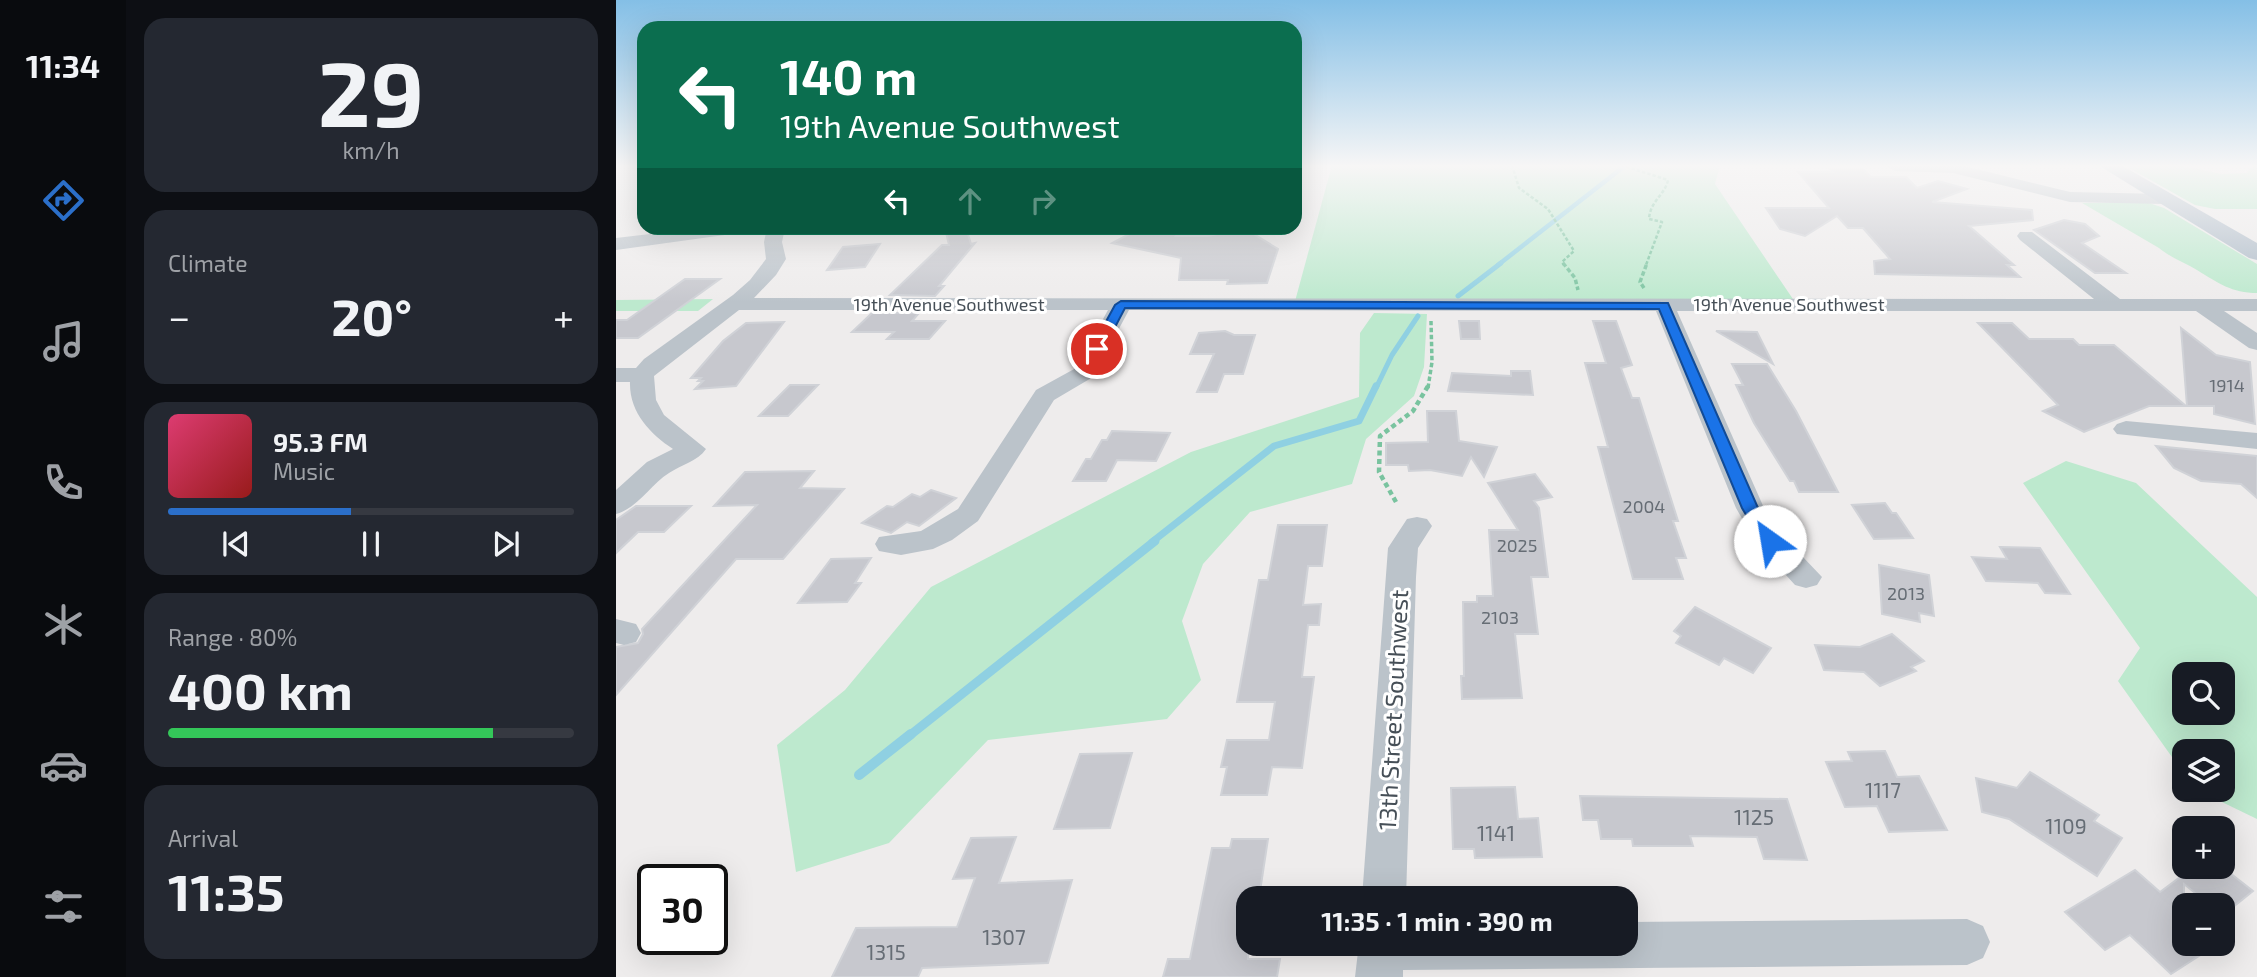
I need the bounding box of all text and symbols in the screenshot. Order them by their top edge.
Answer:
text: 29 [318,36,424,145]
text: 11:34 [26,46,100,84]
text: 140 m [780,46,917,105]
icon: left [665,49,756,140]
text: 19th Avenue Southwest [780,106,1120,144]
text: km/h [342,136,400,164]
icon: directions [39,176,88,225]
icon: left [878,182,916,220]
icon: ahead [951,182,989,220]
icon: right [1024,182,1062,220]
text: Climate [168,249,248,277]
text: 20° [331,284,412,346]
text: − [168,293,190,339]
text: + [553,293,574,339]
street label: 19th Avenue Southwest [853,293,1045,315]
street label: 19th Avenue Southwest [1693,293,1885,315]
icon: music [39,317,88,366]
pin [1067,319,1127,379]
icon: arrive [1078,330,1116,368]
house number: 1914 [2209,374,2245,396]
text: 95.3 FM [273,426,368,457]
text: Music [273,457,335,485]
icon: phone [39,458,88,507]
house number: 2004 [1623,495,1665,517]
position arrow [1733,504,1807,578]
icon: previous [217,525,255,563]
icon: pause [352,525,390,563]
icon: next [487,525,525,563]
house number: 2025 [1497,534,1537,556]
house number: 2013 [1887,582,1925,604]
street label: 13th Street Southwest [1372,589,1413,831]
icon: climate [39,600,88,649]
house number: 2103 [1481,606,1519,628]
text: Range · 80% [168,623,297,651]
text: 400 km [168,658,353,720]
map controls [2172,662,2235,956]
button: search [2172,662,2235,725]
button: layers [2172,739,2235,802]
icon: car [39,741,88,790]
house number: 1117 [1865,777,1901,802]
house number: 1125 [1734,804,1774,829]
house number: 1109 [2045,813,2087,838]
button: + [2172,816,2235,879]
house number: 1141 [1477,820,1515,845]
text: Arrival [168,824,238,852]
text: 11:35 [168,859,284,921]
speed limit sign: 30 [637,864,728,955]
icon: filters [39,882,88,931]
button: − [2172,893,2235,956]
text: 11:35 · 1 min · 390 m [1321,905,1553,936]
house number: 1307 [982,924,1026,949]
house number: 1315 [866,939,906,964]

